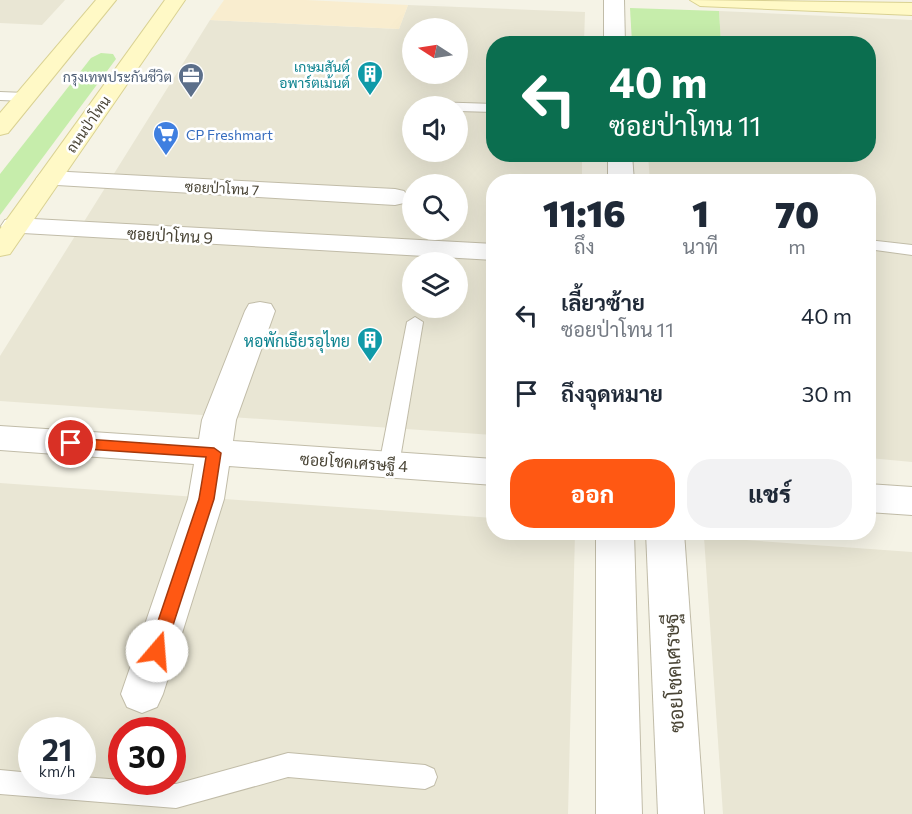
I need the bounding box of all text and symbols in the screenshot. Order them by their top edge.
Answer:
north arrow [402,18,468,84]
map controls [402,18,468,318]
text: 40 m [609,55,707,107]
place label: เกษมสันต์ อพาร์ตเม้นต์ [279,58,350,91]
building icon: เกษมสันต์ อพาร์ตเม้นต์ [355,59,385,97]
icon: left [510,60,588,138]
office icon: กรุงเทพประกันชีวิต [176,61,206,99]
place label: กรุงเทพประกันชีวิต [63,68,172,87]
street label: ถนนป่าโทน [62,92,114,156]
button: sound [402,96,468,162]
text: ซอยป่าโทน 11 [609,109,761,142]
supermarket icon: CP Freshmart [151,119,181,157]
place label: CP Freshmart [186,126,273,143]
button: search [402,174,468,240]
street label: ซอยป่าโทน 7 [184,178,260,198]
text: 11:16 [543,190,626,234]
text: 1 [692,190,709,234]
text: 70 [775,191,819,235]
street label: ซอยป่าโทน 9 [126,222,214,247]
text: ถึง [574,234,595,258]
text: นาที [683,234,718,258]
text: m [788,234,806,258]
button: layers [402,252,468,318]
text: เลี้ยวซ้าย [561,289,645,316]
icon: left [510,299,543,332]
text: 40 m [801,302,852,329]
text: ซอยป่าโทน 11 [561,317,674,341]
building icon: หอพักเธียรอุไทย [355,325,385,363]
place label: หอพักเธียรอุไทย [244,330,350,353]
icon: arrive [510,377,543,410]
text: ถึงจุดหมาย [561,380,663,407]
text: 30 m [802,380,852,407]
pin [45,417,96,468]
icon: arrive [54,426,87,459]
street label: ซอยโชคเศรษฐี 4 [299,448,409,477]
button: ออก [510,459,675,528]
button: แชร์ [687,459,852,528]
street label: ซอยโชคเศรษฐี [658,613,690,733]
position arrow [125,619,189,683]
speed limit sign: 30 [108,717,186,795]
text: 21 [42,730,72,767]
text: km/h [39,762,75,780]

